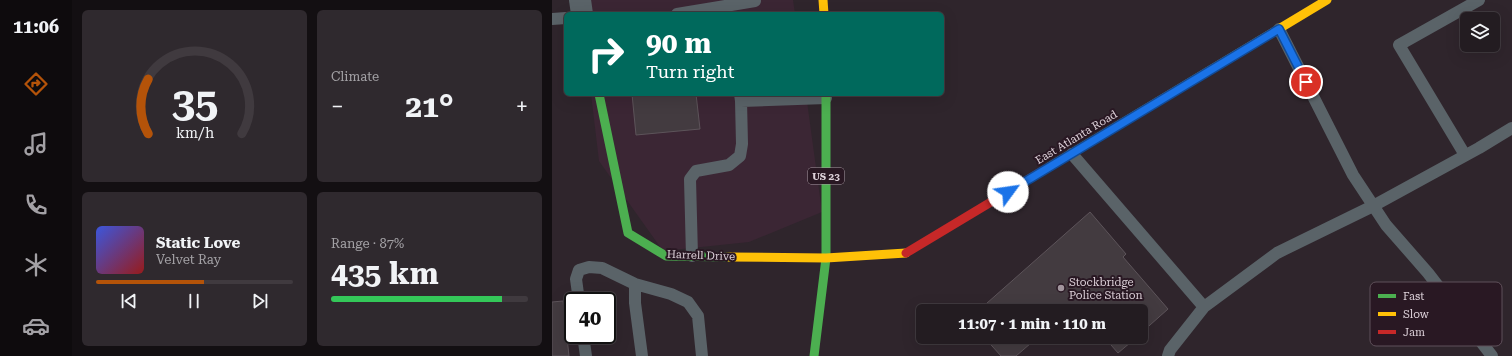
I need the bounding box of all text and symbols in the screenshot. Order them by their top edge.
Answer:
map controls [1460,12,1500,52]
button: layers [1460,12,1500,52]
text: 11:06 [13,16,59,37]
text: 90 m [646,27,711,60]
icon: right [580,28,632,80]
text: Turn right [646,61,734,82]
pin [1289,65,1323,99]
text: Climate [331,69,379,84]
icon: directions [22,70,50,98]
icon: arrive [1295,71,1317,93]
text: 35 [171,78,218,127]
text: 21° [405,89,454,124]
text: − [331,94,343,119]
text: + [516,94,528,119]
street label: East Atlanta Road [1033,108,1120,167]
text: km/h [175,125,214,141]
icon: music [22,130,50,158]
road number: US 23 [808,168,844,184]
position arrow [987,171,1029,213]
icon: phone [22,191,50,219]
text: Static Love [156,234,240,252]
text: Range · 87% [331,236,404,251]
street label: Harrell Drive [667,248,735,263]
icon: climate [22,251,50,279]
text: Velvet Ray [156,252,221,267]
text: 435 km [331,256,439,291]
place label: Stockbridge Police Station [1069,276,1143,302]
legend [1370,282,1502,346]
marker: Stockbridge Police Station [1056,283,1066,293]
icon: previous [118,290,140,312]
icon: pause [183,290,205,312]
icon: next [249,290,271,312]
text: Fast [1403,290,1424,303]
speed limit sign: 40 [564,292,616,344]
text: Slow [1403,308,1430,321]
icon: car [22,312,50,340]
text: 11:07 · 1 min · 110 m [958,315,1106,333]
text: Jam [1403,326,1425,339]

